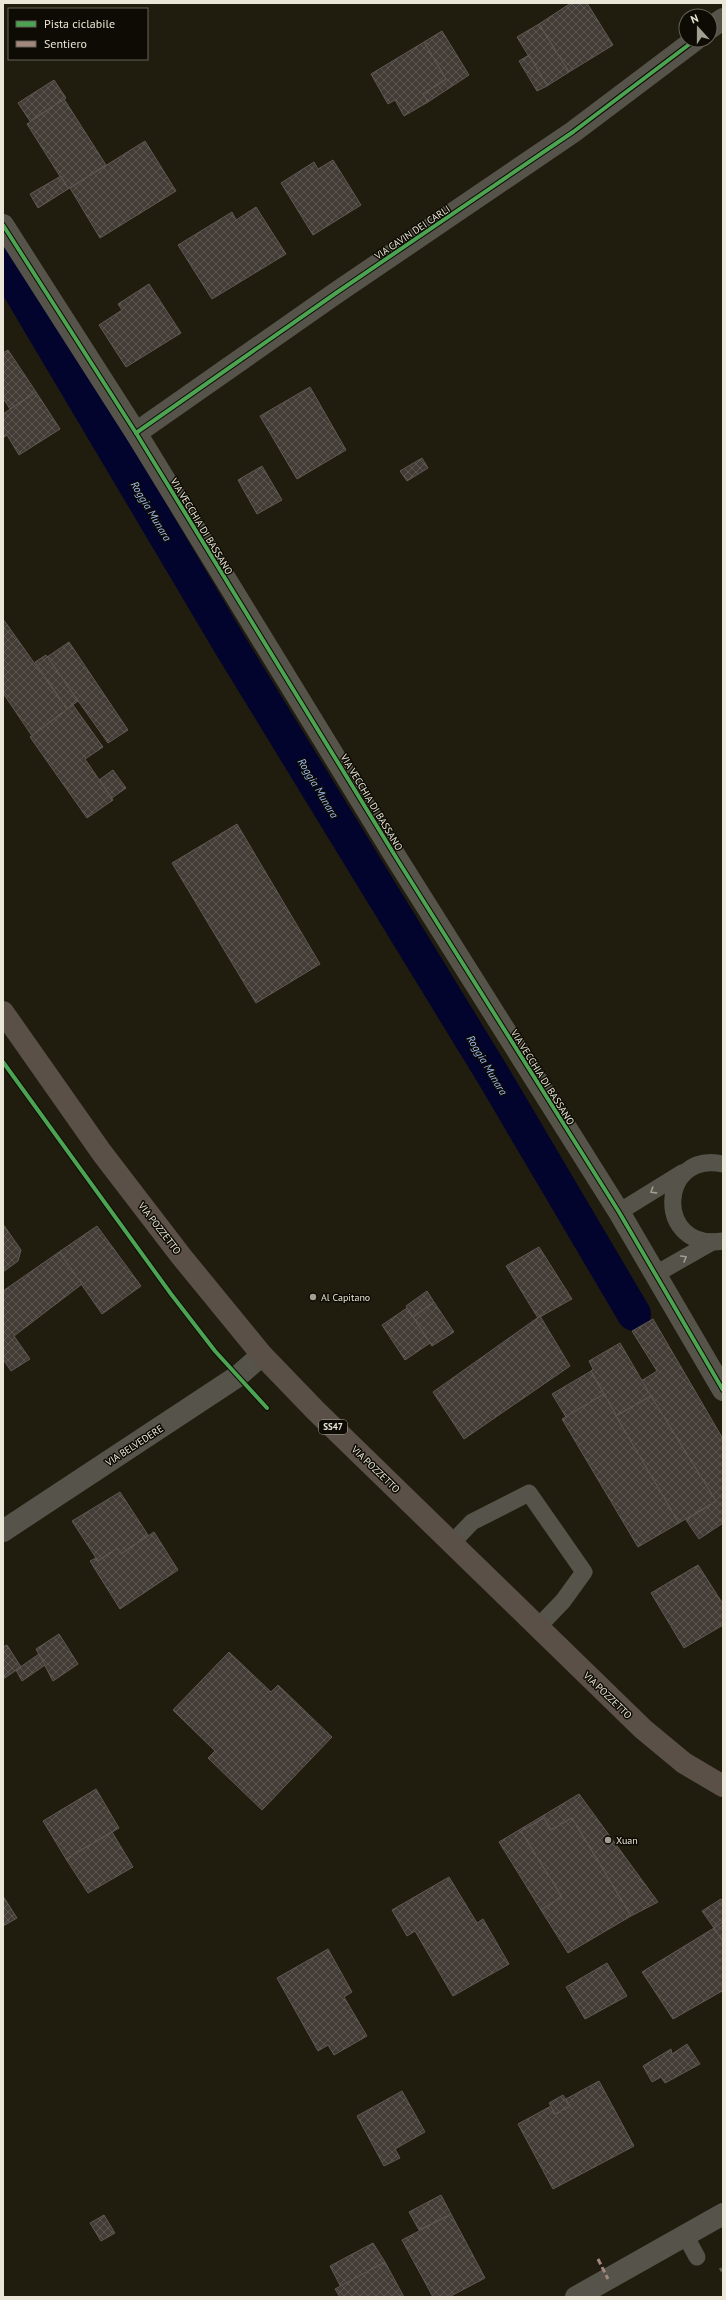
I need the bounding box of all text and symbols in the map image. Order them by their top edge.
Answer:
legend [8,8,148,60]
north arrow [678,8,718,48]
text: N [689,11,700,26]
text: Pista ciclabile [44,16,115,31]
text: Sentiero [44,36,87,51]
street label: VIA CAVIN DEI CARLI [371,202,453,263]
street label: VIA VECCHIA DI BASSANO [167,475,236,577]
water label: Roggia Munara [128,478,175,544]
street label: VIA VECCHIA DI BASSANO [337,751,406,853]
water label: Roggia Munara [295,755,342,821]
street label: VIA VECCHIA DI BASSANO [507,1026,577,1128]
water label: Roggia Munara [464,1032,511,1098]
one-way arrow [650,1187,657,1194]
street label: VIA POZZETTO [135,1199,184,1257]
one-way arrow [680,1256,687,1263]
place label: Al Capitano [321,1291,370,1304]
marker: Al Capitano [308,1292,318,1302]
road number: SS47 [319,1420,347,1434]
street label: VIA BELVEDERE [102,1422,166,1469]
street label: VIA POZZETTO [348,1442,403,1496]
street label: VIA POZZETTO [580,1668,635,1722]
place label: Xuan [616,1834,638,1847]
marker: Xuan [603,1835,613,1845]

